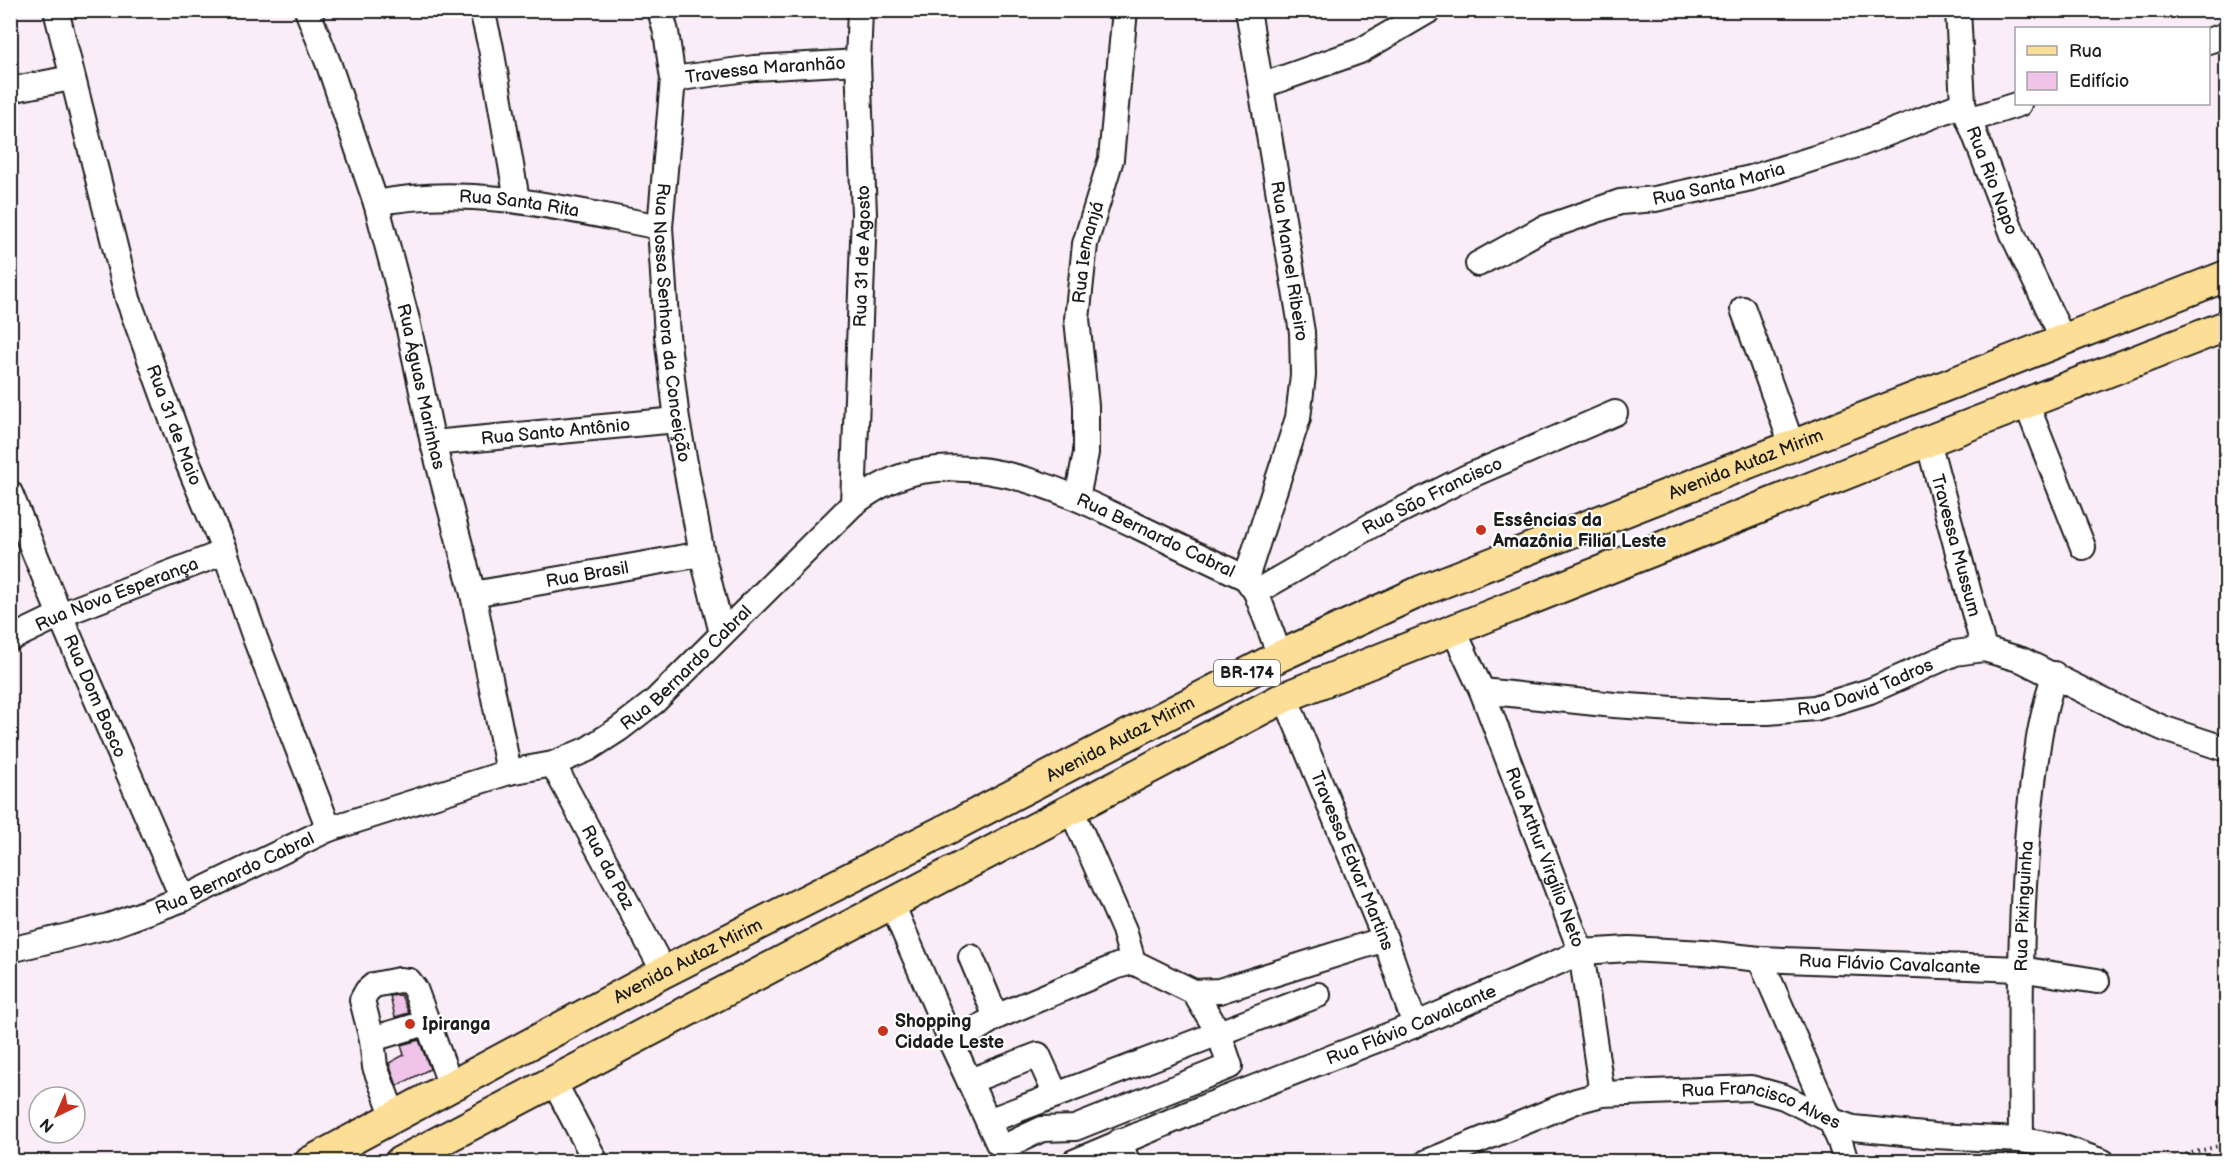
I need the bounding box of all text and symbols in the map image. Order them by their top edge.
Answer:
legend [2015,27,2210,105]
text: Rua [2069,41,2102,62]
street label: Travessa Maranhão [684,52,846,88]
text: Edifício [2069,71,2129,92]
street label: Rua Rio Napo [1962,123,2023,238]
street label: Rua Santa Maria [1650,158,1787,210]
street label: Rua Manoel Ribeiro [1266,179,1312,343]
street label: Rua Nossa Senhora da Conceição [649,182,695,464]
street label: Rua 31 de Agosto [849,185,875,328]
street label: Rua Santa Rita [459,186,581,221]
street label: Rua Iemanjá [1068,199,1108,305]
street label: Rua Águas Marinhas [393,301,450,472]
street label: Rua 31 de Maio [142,362,206,488]
street label: Rua Santo Antônio [480,414,631,449]
street label: Avenida Autaz Mirim [1665,424,1826,504]
street label: Rua São Francisco [1358,453,1506,539]
street label: Travessa Mussum [1927,472,1985,619]
street label: Rua Bernardo Cabral [1073,489,1239,582]
place label: Essências da Amazônia Filial Leste [1492,510,1666,552]
marker: Essências da Amazônia Filial Leste [1474,523,1488,537]
street label: Rua Nova Esperança [32,553,201,636]
street label: Rua Brasil [544,556,630,592]
street label: Rua Bernardo Cabral [616,601,756,735]
street label: Rua Dom Bosco [59,631,131,761]
street label: Rua David Tadros [1796,654,1936,720]
road number: BR-174 [1214,660,1280,686]
street label: Avenida Autaz Mirim [1042,692,1198,786]
street label: Rua Arthur Virgílio Neto [1501,764,1589,950]
street label: Travessa Edvar Martins [1306,768,1399,953]
street label: Rua da Paz [577,821,639,913]
street label: Rua Bernardo Cabral [152,827,317,919]
street label: Rua Pixinguinha [2010,840,2037,972]
street label: Avenida Autaz Mirim [610,914,766,1008]
street label: Rua Flávio Cavalcante [1798,950,1981,978]
street label: Rua Flávio Cavalcante [1323,980,1500,1069]
place label: Shopping Cidade Leste [895,1011,1004,1053]
place label: Ipiranga [422,1014,491,1035]
marker: Ipiranga [403,1017,417,1031]
marker: Shopping Cidade Leste [876,1024,890,1038]
street label: Rua Francisco Alves [1681,1077,1843,1133]
north arrow [27,1085,87,1145]
text: N [37,1114,59,1136]

